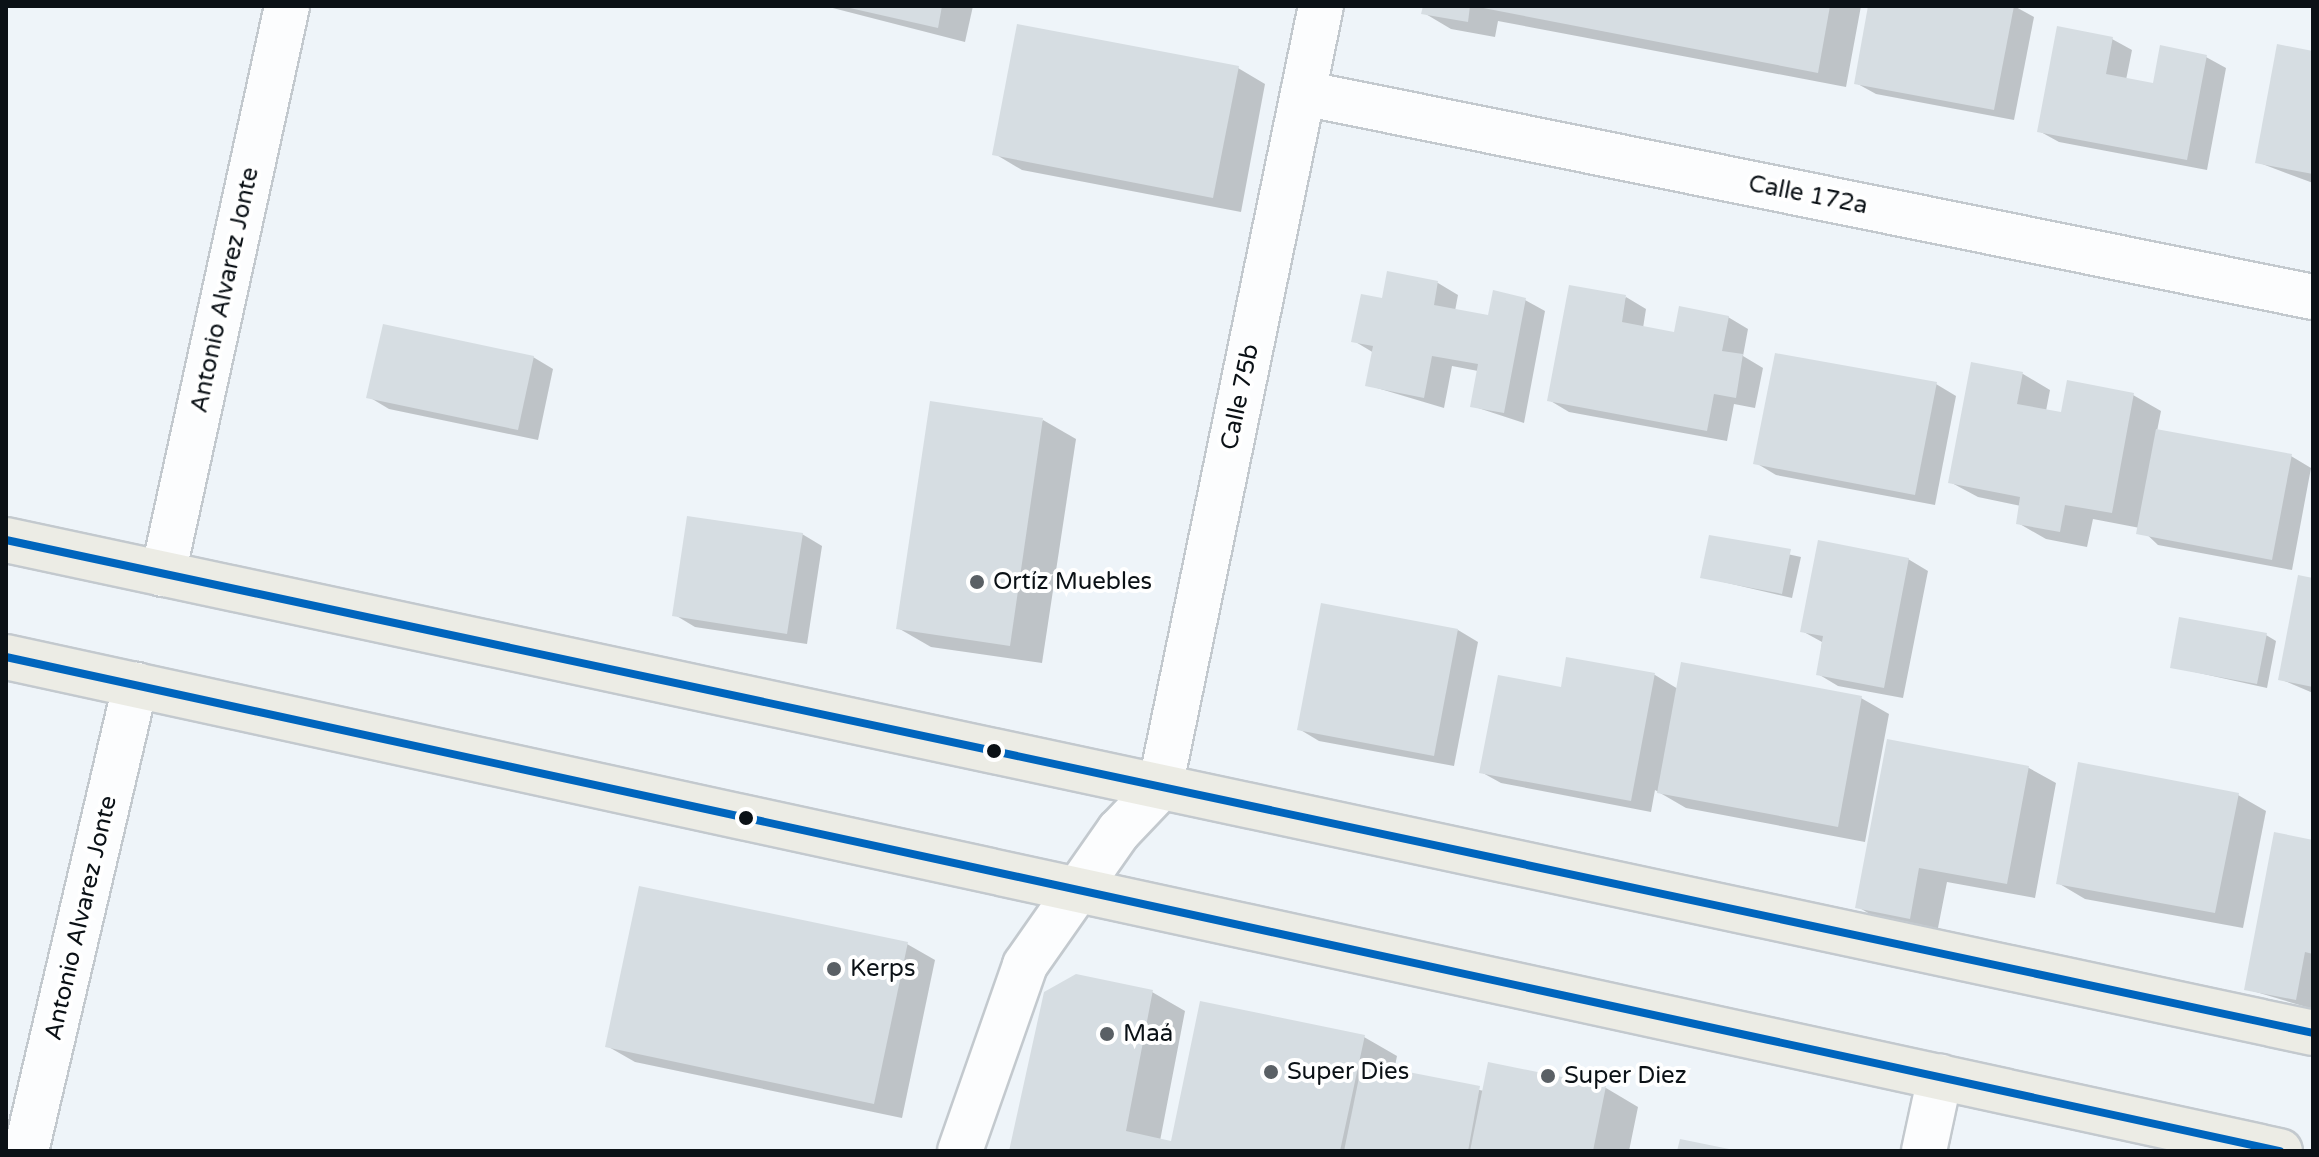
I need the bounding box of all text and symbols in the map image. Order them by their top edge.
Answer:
street label: Antonio Alvarez Jonte [185,165,265,415]
street label: Calle 172a [1746,169,1870,221]
street label: Calle 75b [1215,342,1265,452]
place label: Ortíz Muebles [993,568,1152,596]
marker: Ortíz Muebles [968,573,986,591]
unlabelled marker [986,743,1002,759]
street label: Antonio Alvarez Jonte [39,793,123,1043]
unlabelled marker [738,810,754,826]
place label: Kerps [850,955,916,983]
marker: Kerps [825,960,843,978]
place label: Maá [1123,1020,1173,1048]
marker: Maá [1098,1025,1116,1043]
place label: Super Dies [1287,1058,1409,1086]
place label: Super Diez [1564,1062,1687,1090]
marker: Super Dies [1262,1063,1280,1081]
marker: Super Diez [1539,1067,1557,1085]

